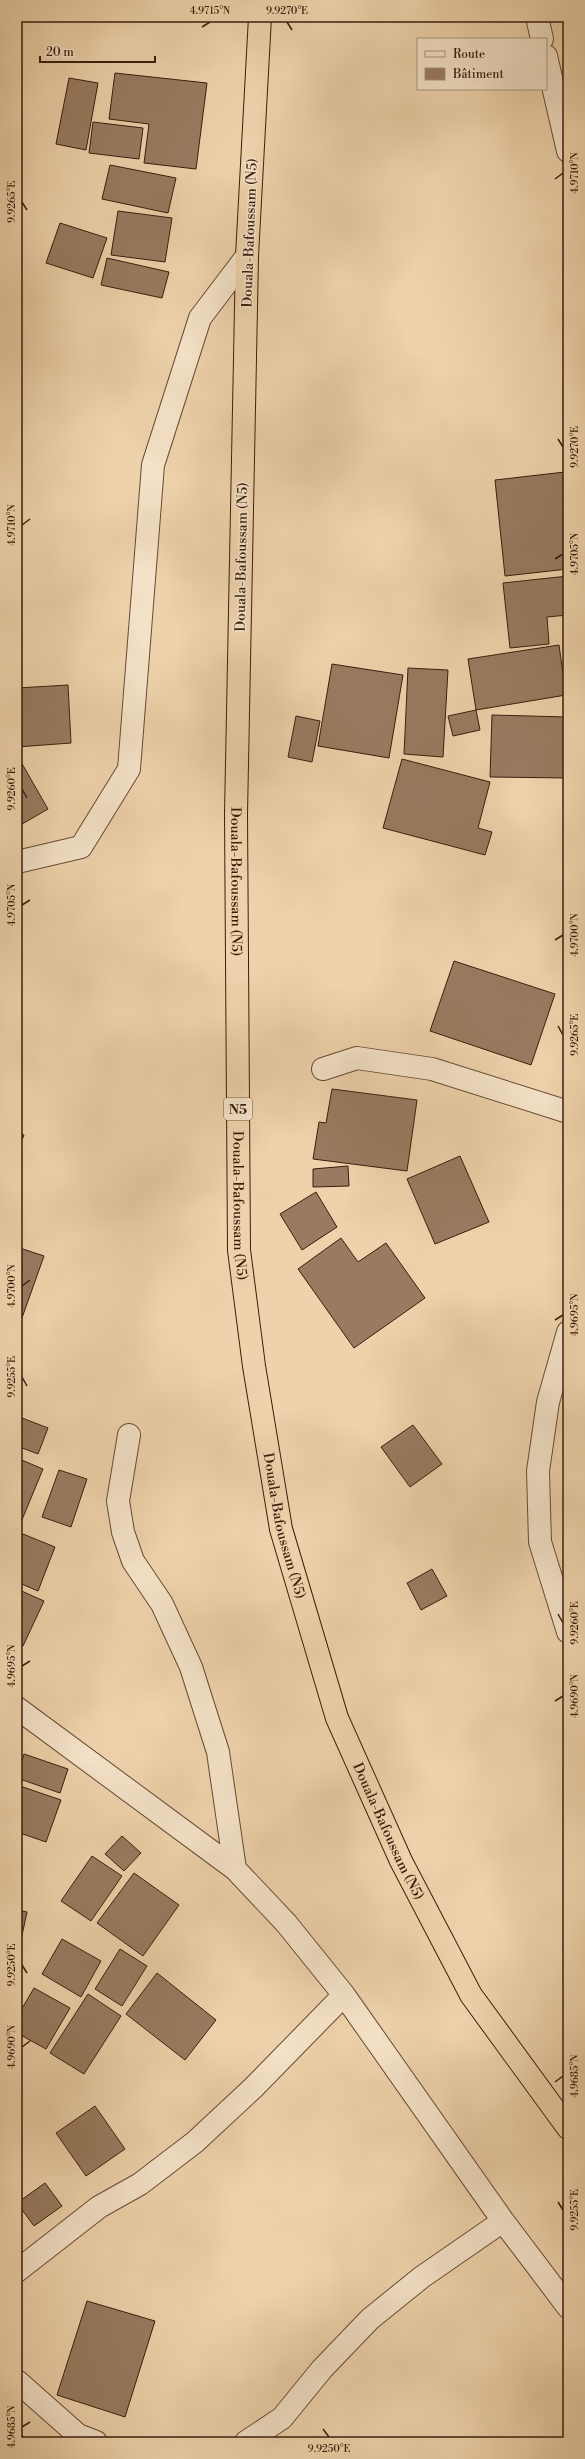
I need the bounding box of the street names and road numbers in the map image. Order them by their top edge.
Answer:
street label: Douala-Bafoussam (N5) [238,158,262,308]
street label: Douala-Bafoussam (N5) [232,482,252,632]
street label: Douala-Bafoussam (N5) [226,807,245,956]
road number: N5 [224,1098,252,1120]
street label: Douala-Bafoussam (N5) [228,1131,251,1281]
street label: Douala-Bafoussam (N5) [258,1451,309,1601]
street label: Douala-Bafoussam (N5) [348,1760,428,1903]

